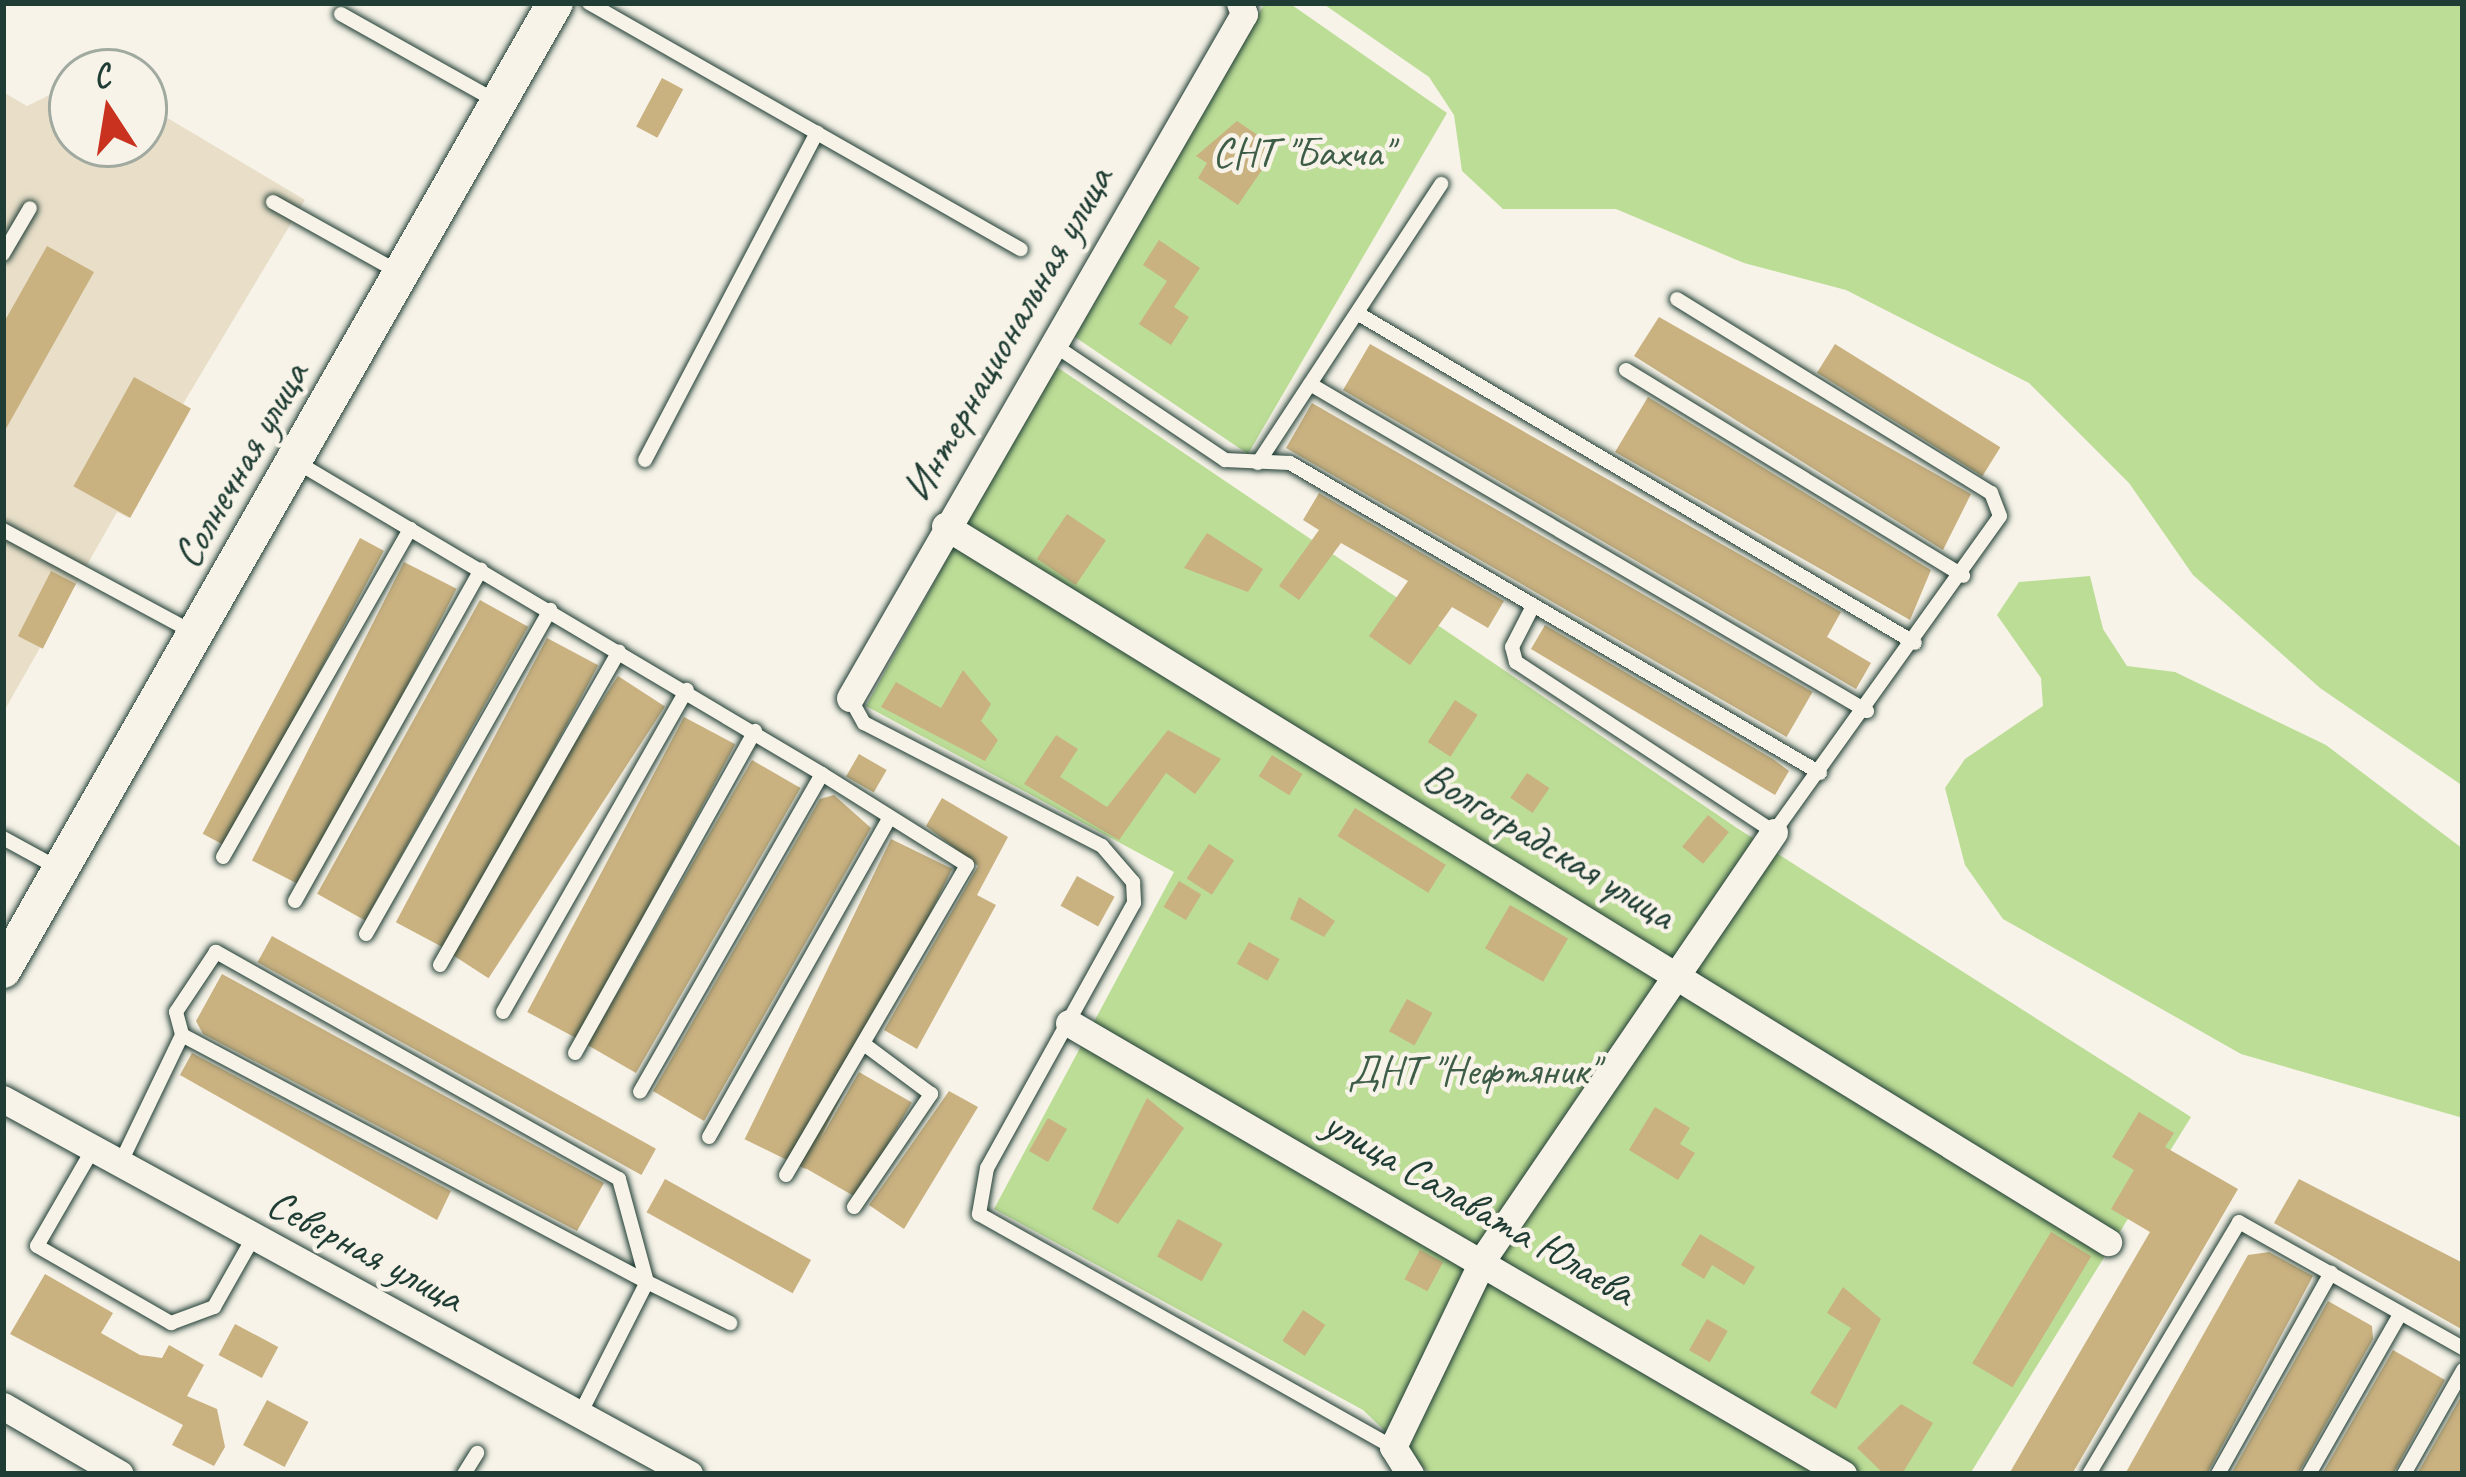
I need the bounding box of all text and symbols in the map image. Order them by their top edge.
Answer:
north arrow [48,48,168,168]
text: С [89,53,113,98]
park label: СНТ "Бахча" [1212,128,1392,178]
street label: Интернациональная улица [891,157,1125,511]
street label: Солнечная улица [161,352,321,578]
street label: Волгоградская улица [1412,750,1686,942]
park label: ДНТ "Нефтяник" [1348,1046,1598,1096]
street label: улица Салавата Юлаева [1315,1099,1643,1317]
street label: Северная улица [257,1178,473,1324]

